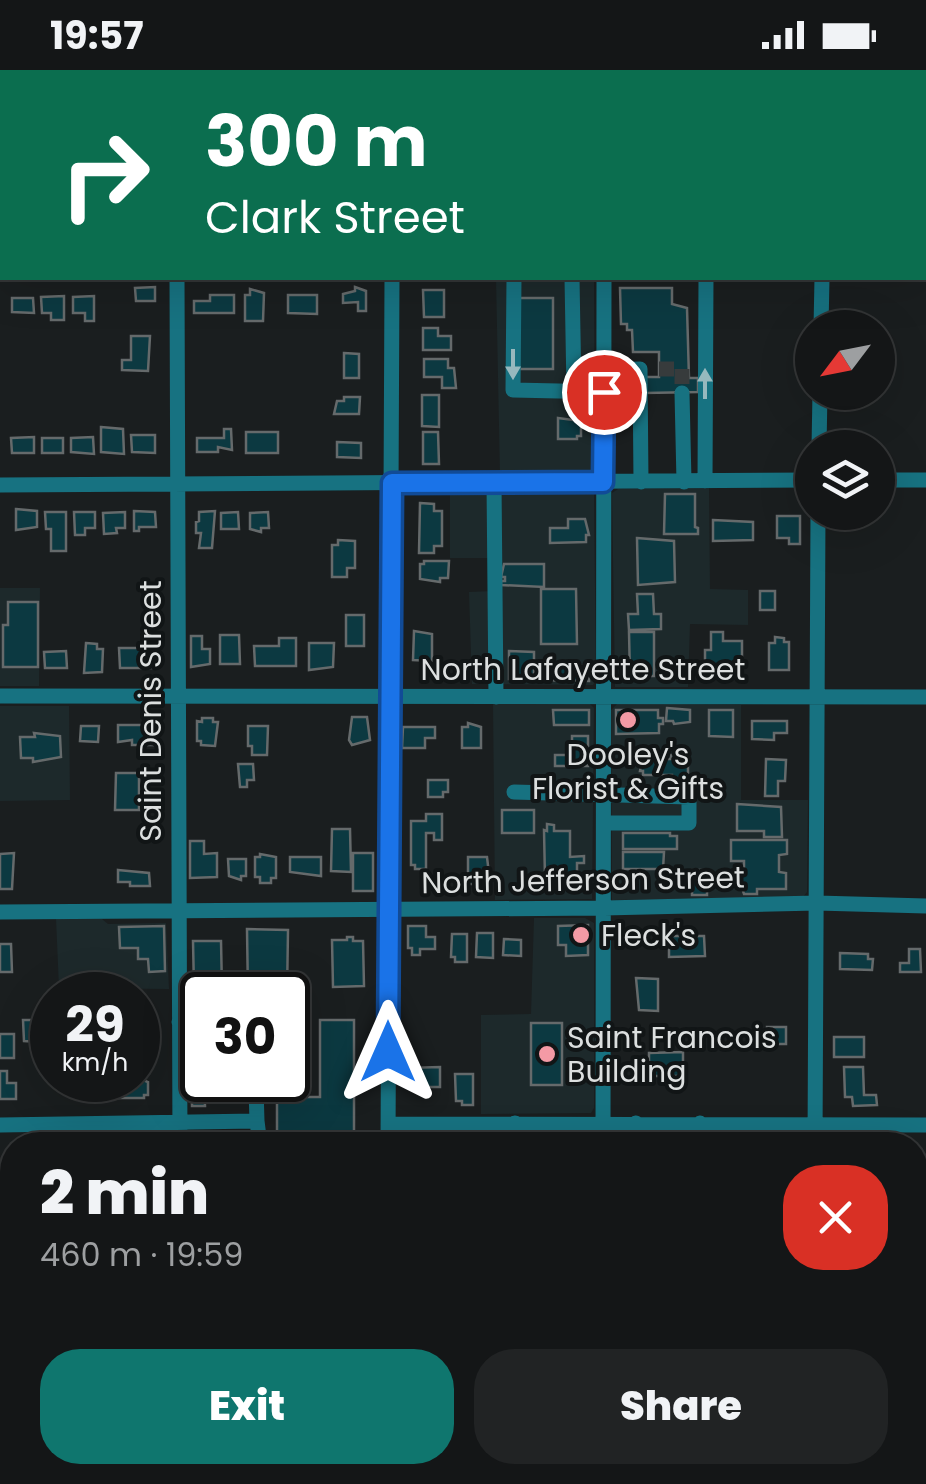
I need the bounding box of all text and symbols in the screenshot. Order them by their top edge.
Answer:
text: 19:57 [50,9,143,62]
text: 300 m [205,92,428,191]
icon: right [40,110,170,240]
text: Clark Street [205,186,465,249]
north arrow [795,310,895,410]
map controls [795,310,895,530]
one-way arrow [505,348,521,380]
pin [562,350,647,435]
icon: arrive [577,365,632,420]
one-way arrow [697,367,713,399]
button: layers [795,430,895,530]
street label: Saint Denis Street [129,580,172,842]
street label: North Lafayette Street [421,648,745,691]
marker: Dooley's Florist & Gifts [617,709,639,731]
place label: Dooley's Florist & Gifts [532,733,724,810]
street label: North Jefferson Street [421,856,745,904]
place label: Fleck's [601,914,696,957]
marker: Fleck's [570,924,592,946]
speed limit sign: 30 [180,972,310,1102]
text: 29 [65,989,125,1060]
position arrow [336,1000,440,1104]
place label: Saint Francois Building [567,1016,777,1093]
marker: Saint Francois Building [536,1043,558,1065]
text: km/h [62,1045,128,1080]
text: 2 min [40,1151,209,1235]
button: close [783,1165,888,1270]
text: 460 m · 19:59 [40,1232,243,1277]
button: Exit [40,1349,454,1464]
button: Share [474,1349,888,1464]

